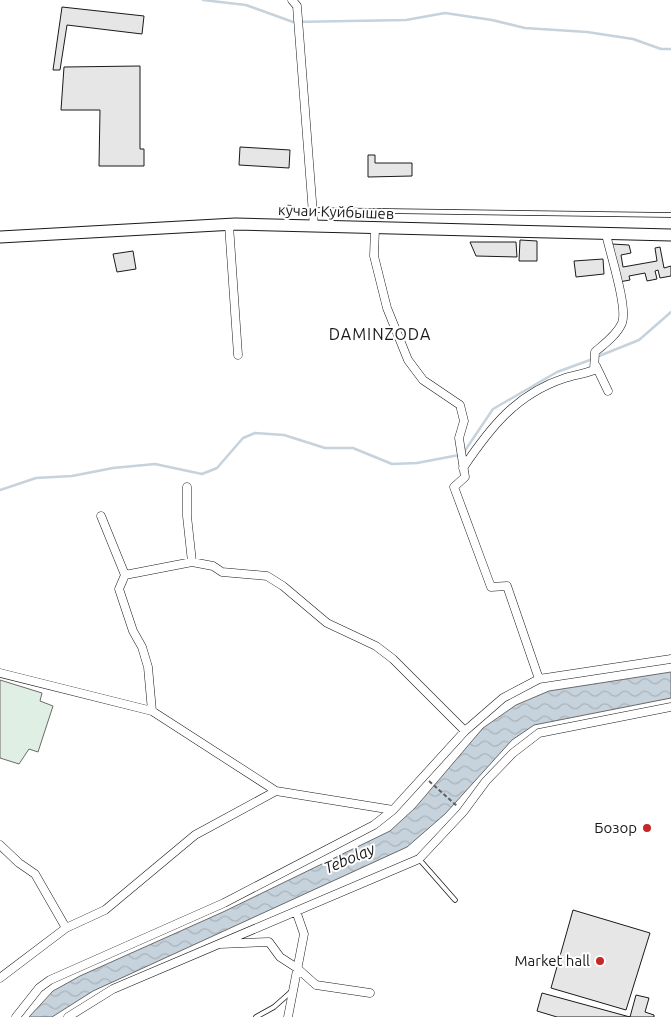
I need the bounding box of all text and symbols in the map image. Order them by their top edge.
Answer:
street label: кӯчаи Куйбышев [278,201,394,222]
district label: DAMINZODA [329,325,431,343]
place label: Бозор [594,819,637,836]
marker: Бозор [641,822,653,834]
water label: Tebolay [321,839,378,877]
place label: Market hall [515,952,590,969]
marker: Market hall [594,955,606,967]

